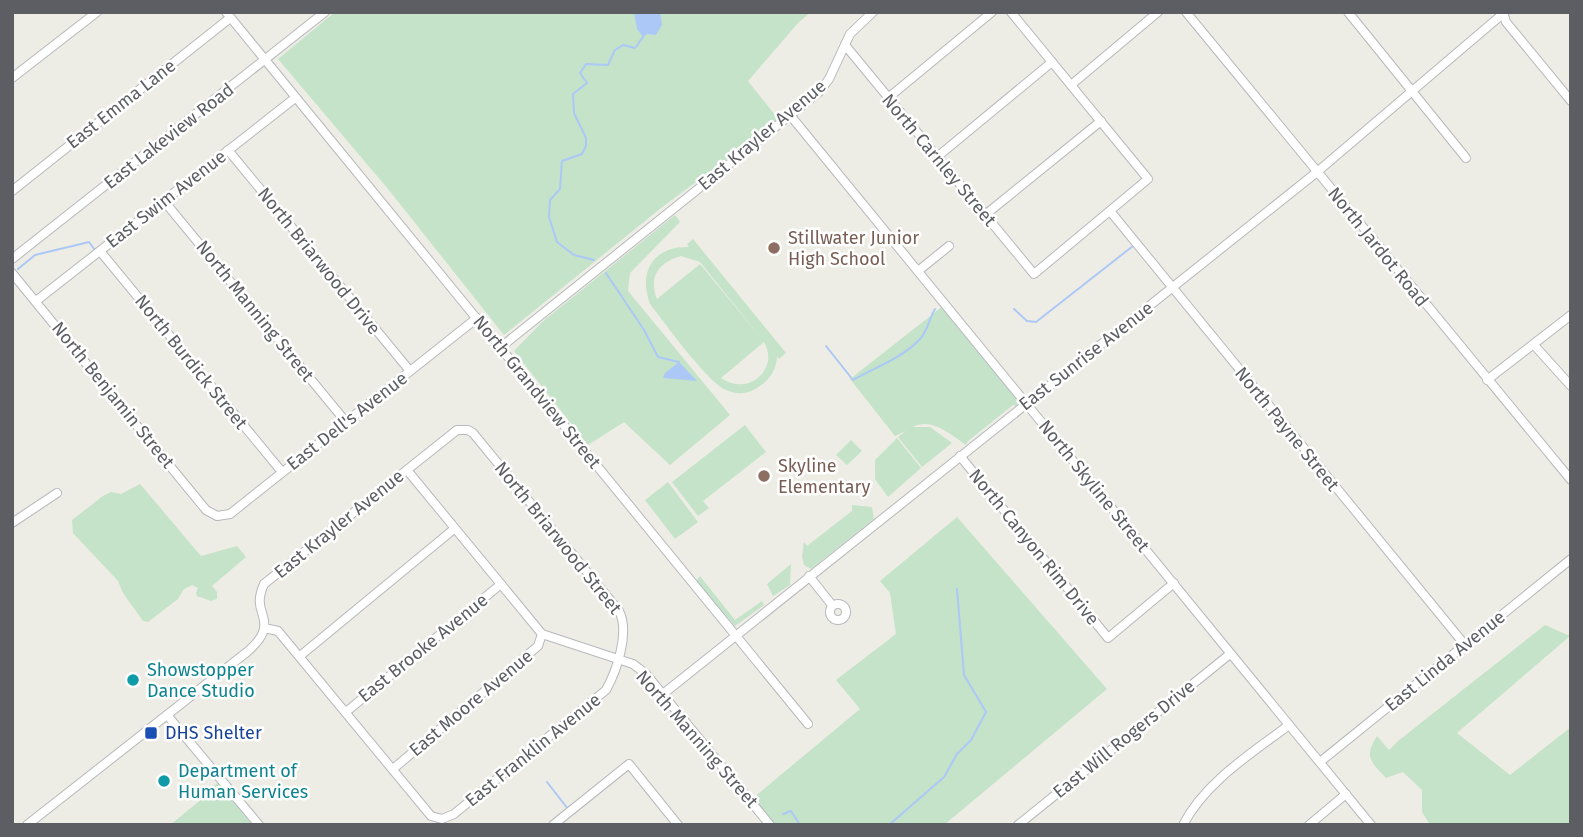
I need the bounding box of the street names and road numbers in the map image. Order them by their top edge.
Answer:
street label: East Emma Lane [62,55,180,153]
street label: East Krayler Avenue [693,75,831,195]
street label: East Lakeview Road [100,78,238,194]
street label: North Carnley Street [877,89,1001,231]
street label: East Swim Avenue [102,145,230,253]
street label: North Briarwood Drive [253,183,385,339]
street label: North Jardot Road [1323,183,1433,311]
street label: North Manning Street [191,236,319,386]
street label: North Burdick Street [130,290,252,434]
street label: East Sunrise Avenue [1014,297,1158,415]
street label: North Grandview Street [468,311,606,473]
street label: North Benjamin Street [47,317,179,473]
street label: North Payne Street [1230,362,1344,496]
street label: East Dell's Avenue [282,367,412,475]
street label: North Skyline Street [1034,415,1154,557]
street label: North Briarwood Street [490,457,627,619]
street label: North Canyon Rim Drive [964,464,1104,630]
street label: East Krayler Avenue [270,465,408,583]
street label: East Brooke Avenue [354,589,492,707]
street label: East Linda Avenue [1380,606,1510,716]
street label: East Moore Avenue [405,645,537,761]
street label: North Manning Street [631,666,763,813]
street label: East Will Rogers Drive [1049,675,1199,803]
street label: East Franklin Avenue [461,689,605,811]

